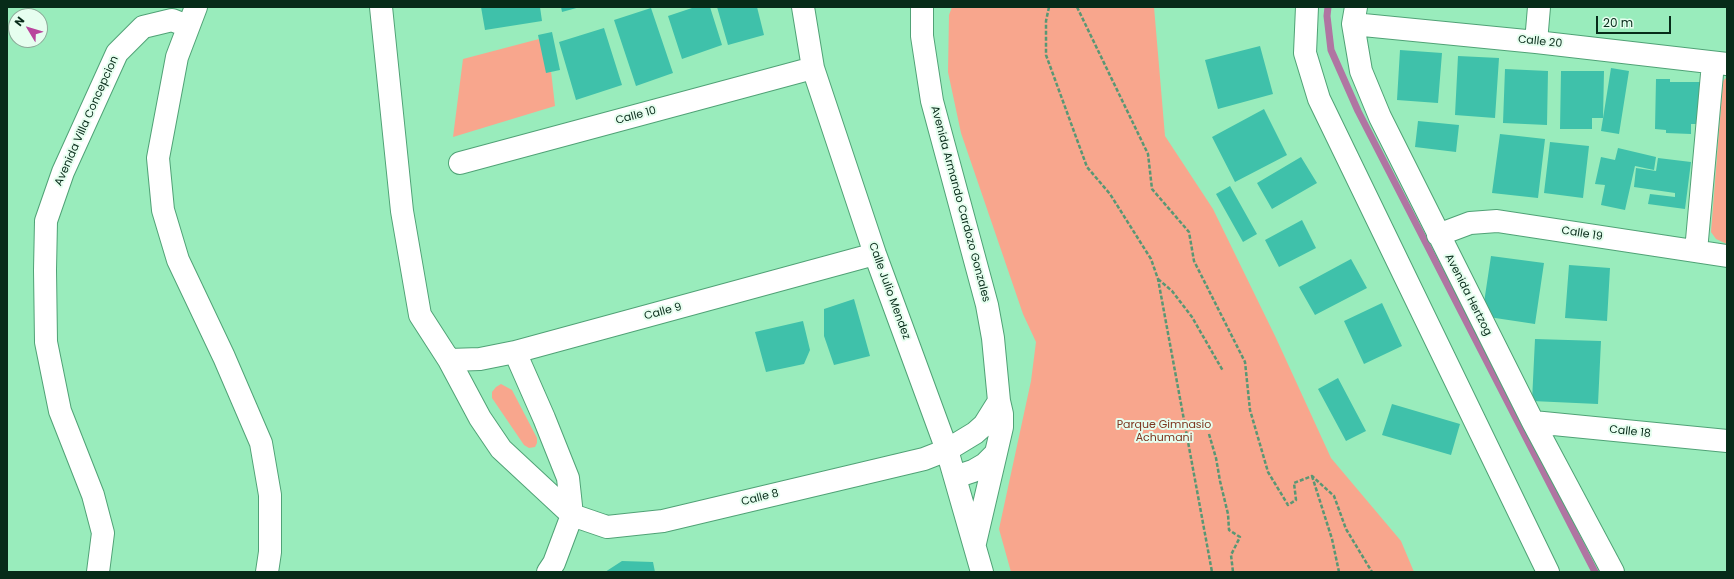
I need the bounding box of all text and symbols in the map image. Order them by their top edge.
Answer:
north arrow [8,8,48,48]
scale bar [1598,8,1673,34]
text: N [10,13,28,29]
text: 20 m [1603,14,1633,31]
street label: Calle 20 [1517,33,1563,51]
street label: Avenida Villa Concepcion [52,54,122,188]
street label: Calle 10 [614,104,658,128]
street label: Avenida Armando Cardozo Gonzales [927,104,993,304]
street label: Calle 19 [1560,224,1604,244]
street label: Calle Julio Mendez [865,241,913,341]
street label: Avenida Hertzog [1442,252,1494,338]
street label: Calle 9 [643,301,683,323]
park label: Parque Gimnasio Achumani [1117,418,1211,444]
street label: Calle 18 [1609,423,1651,441]
street label: Calle 8 [740,487,780,509]

